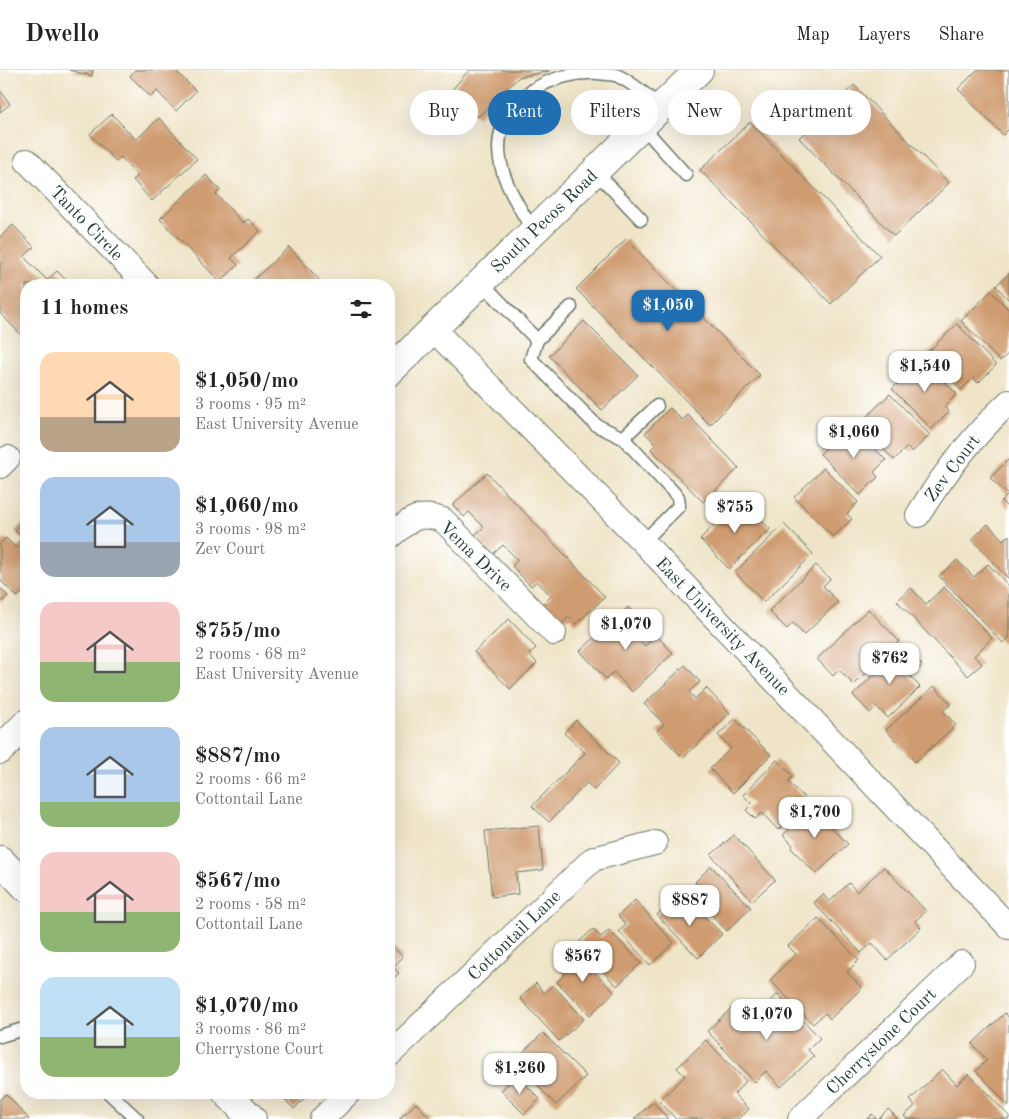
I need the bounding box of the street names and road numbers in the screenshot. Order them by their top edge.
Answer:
street label: South Pecos Road [488,167,601,277]
street label: Tanto Circle [46,183,126,265]
street label: Zev Court [922,432,984,506]
street label: Vema Drive [436,518,515,595]
street label: East University Avenue [652,554,793,699]
street label: Cottontail Lane [465,887,565,984]
street label: Cherrystone Court [823,985,940,1098]

